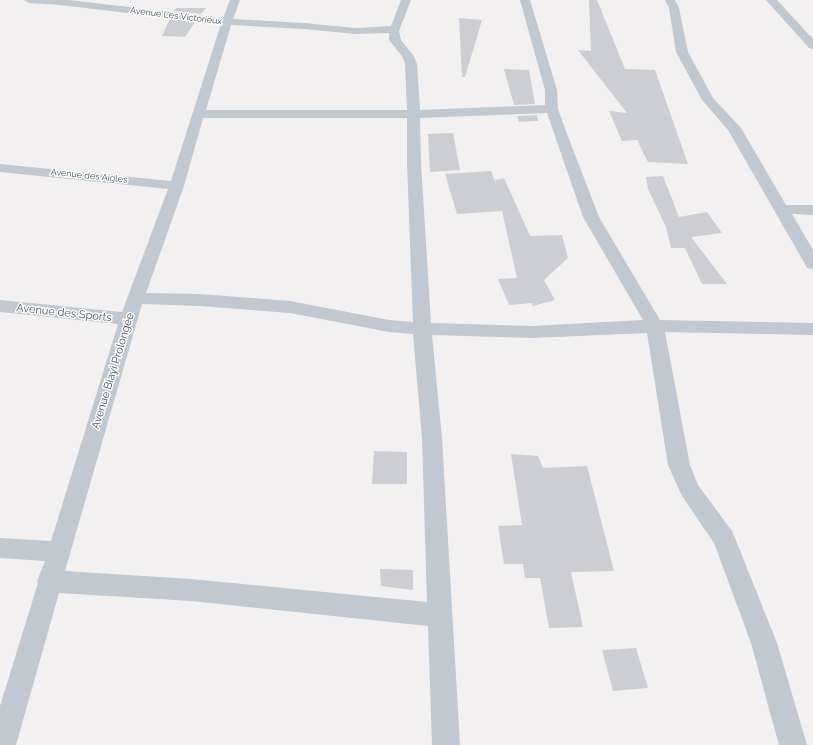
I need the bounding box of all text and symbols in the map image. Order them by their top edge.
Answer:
street label: Avenue Les Victorieux [129,5,223,27]
street label: Avenue des Aigles [50,167,128,185]
street label: Avenue des Sports [16,301,112,325]
street label: Avenue Biayi Prolongée [89,311,137,431]

